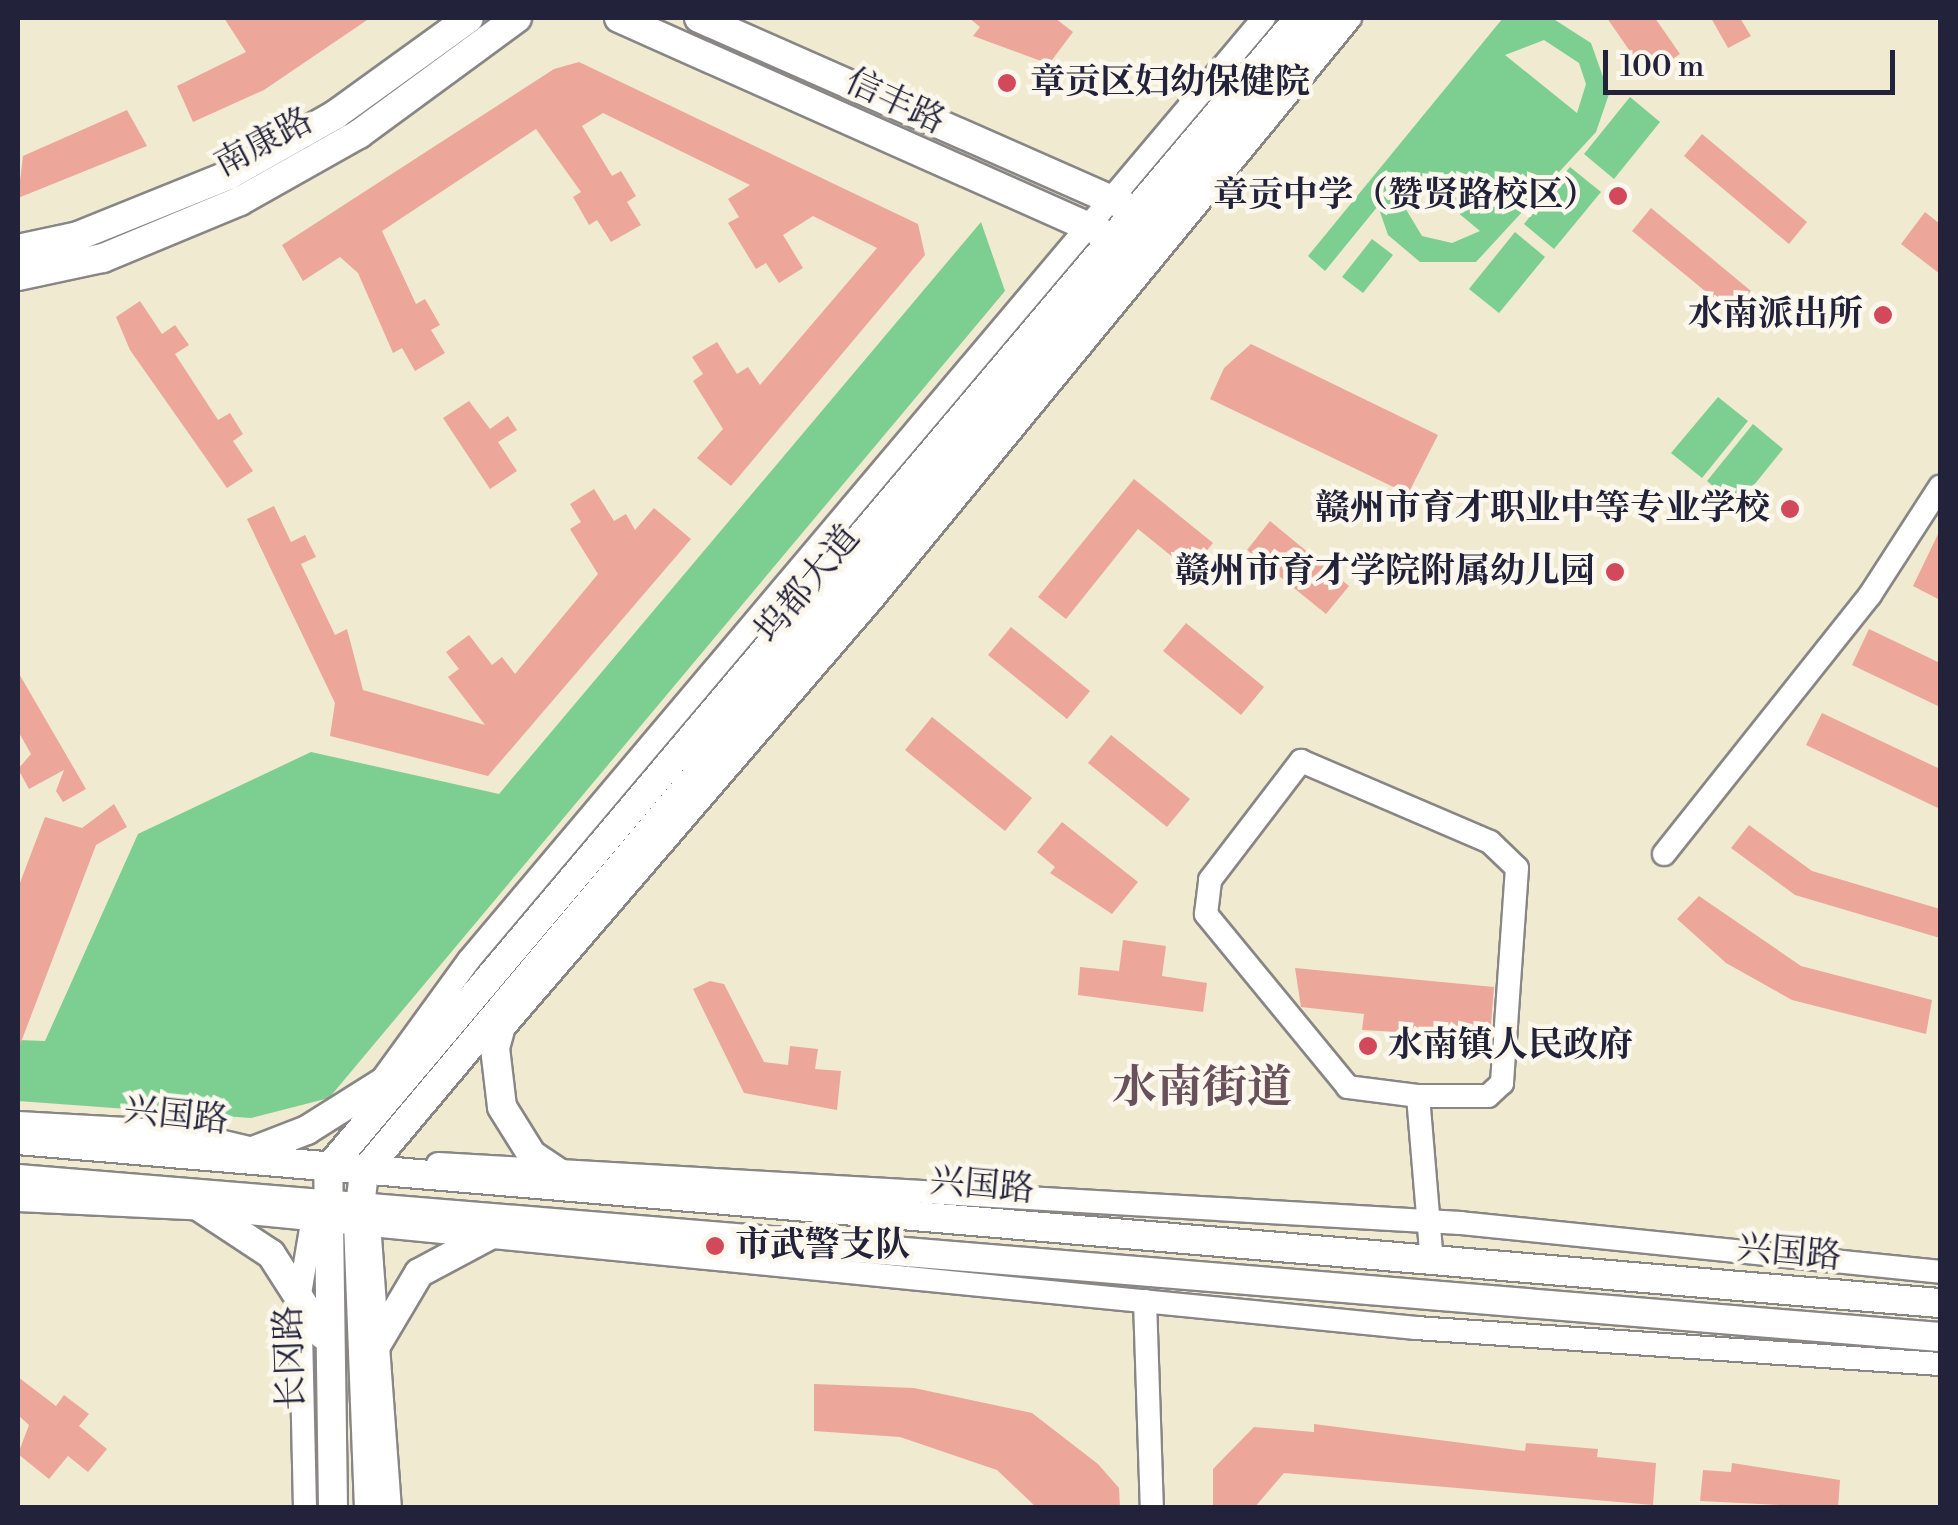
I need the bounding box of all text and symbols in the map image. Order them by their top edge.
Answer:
scale bar [1608,30,1900,92]
text: 100 m [1620,48,1704,86]
street label: 信丰路 [839,61,951,143]
place label: 章贡区妇幼保健院 [1030,62,1310,104]
marker: 章贡区妇幼保健院 [994,70,1020,96]
street label: 南康路 [208,100,320,186]
place label: 章贡中学（赞贤路校区） [1213,175,1598,217]
marker: 章贡中学（赞贤路校区） [1607,185,1629,207]
place label: 水南派出所 [1688,294,1863,336]
marker: 水南派出所 [1872,304,1894,326]
place label: 赣州市育才职业中等专业学校 [1315,488,1770,530]
marker: 赣州市育才职业中等专业学校 [1779,498,1801,520]
street label: 坞都大道 [747,518,869,652]
place label: 赣州市育才学院附属幼儿园 [1175,551,1595,593]
marker: 赣州市育才学院附属幼儿园 [1604,561,1626,583]
place label: 水南镇人民政府 [1388,1025,1633,1067]
marker: 水南镇人民政府 [1357,1035,1379,1057]
district label: 水南街道 [1112,1062,1292,1116]
street label: 兴国路 [122,1090,230,1142]
street label: 兴国路 [928,1161,1036,1211]
place label: 市武警支队 [735,1225,910,1267]
street label: 兴国路 [1735,1228,1843,1278]
marker: 市武警支队 [704,1235,726,1257]
street label: 长冈路 [268,1305,314,1411]

